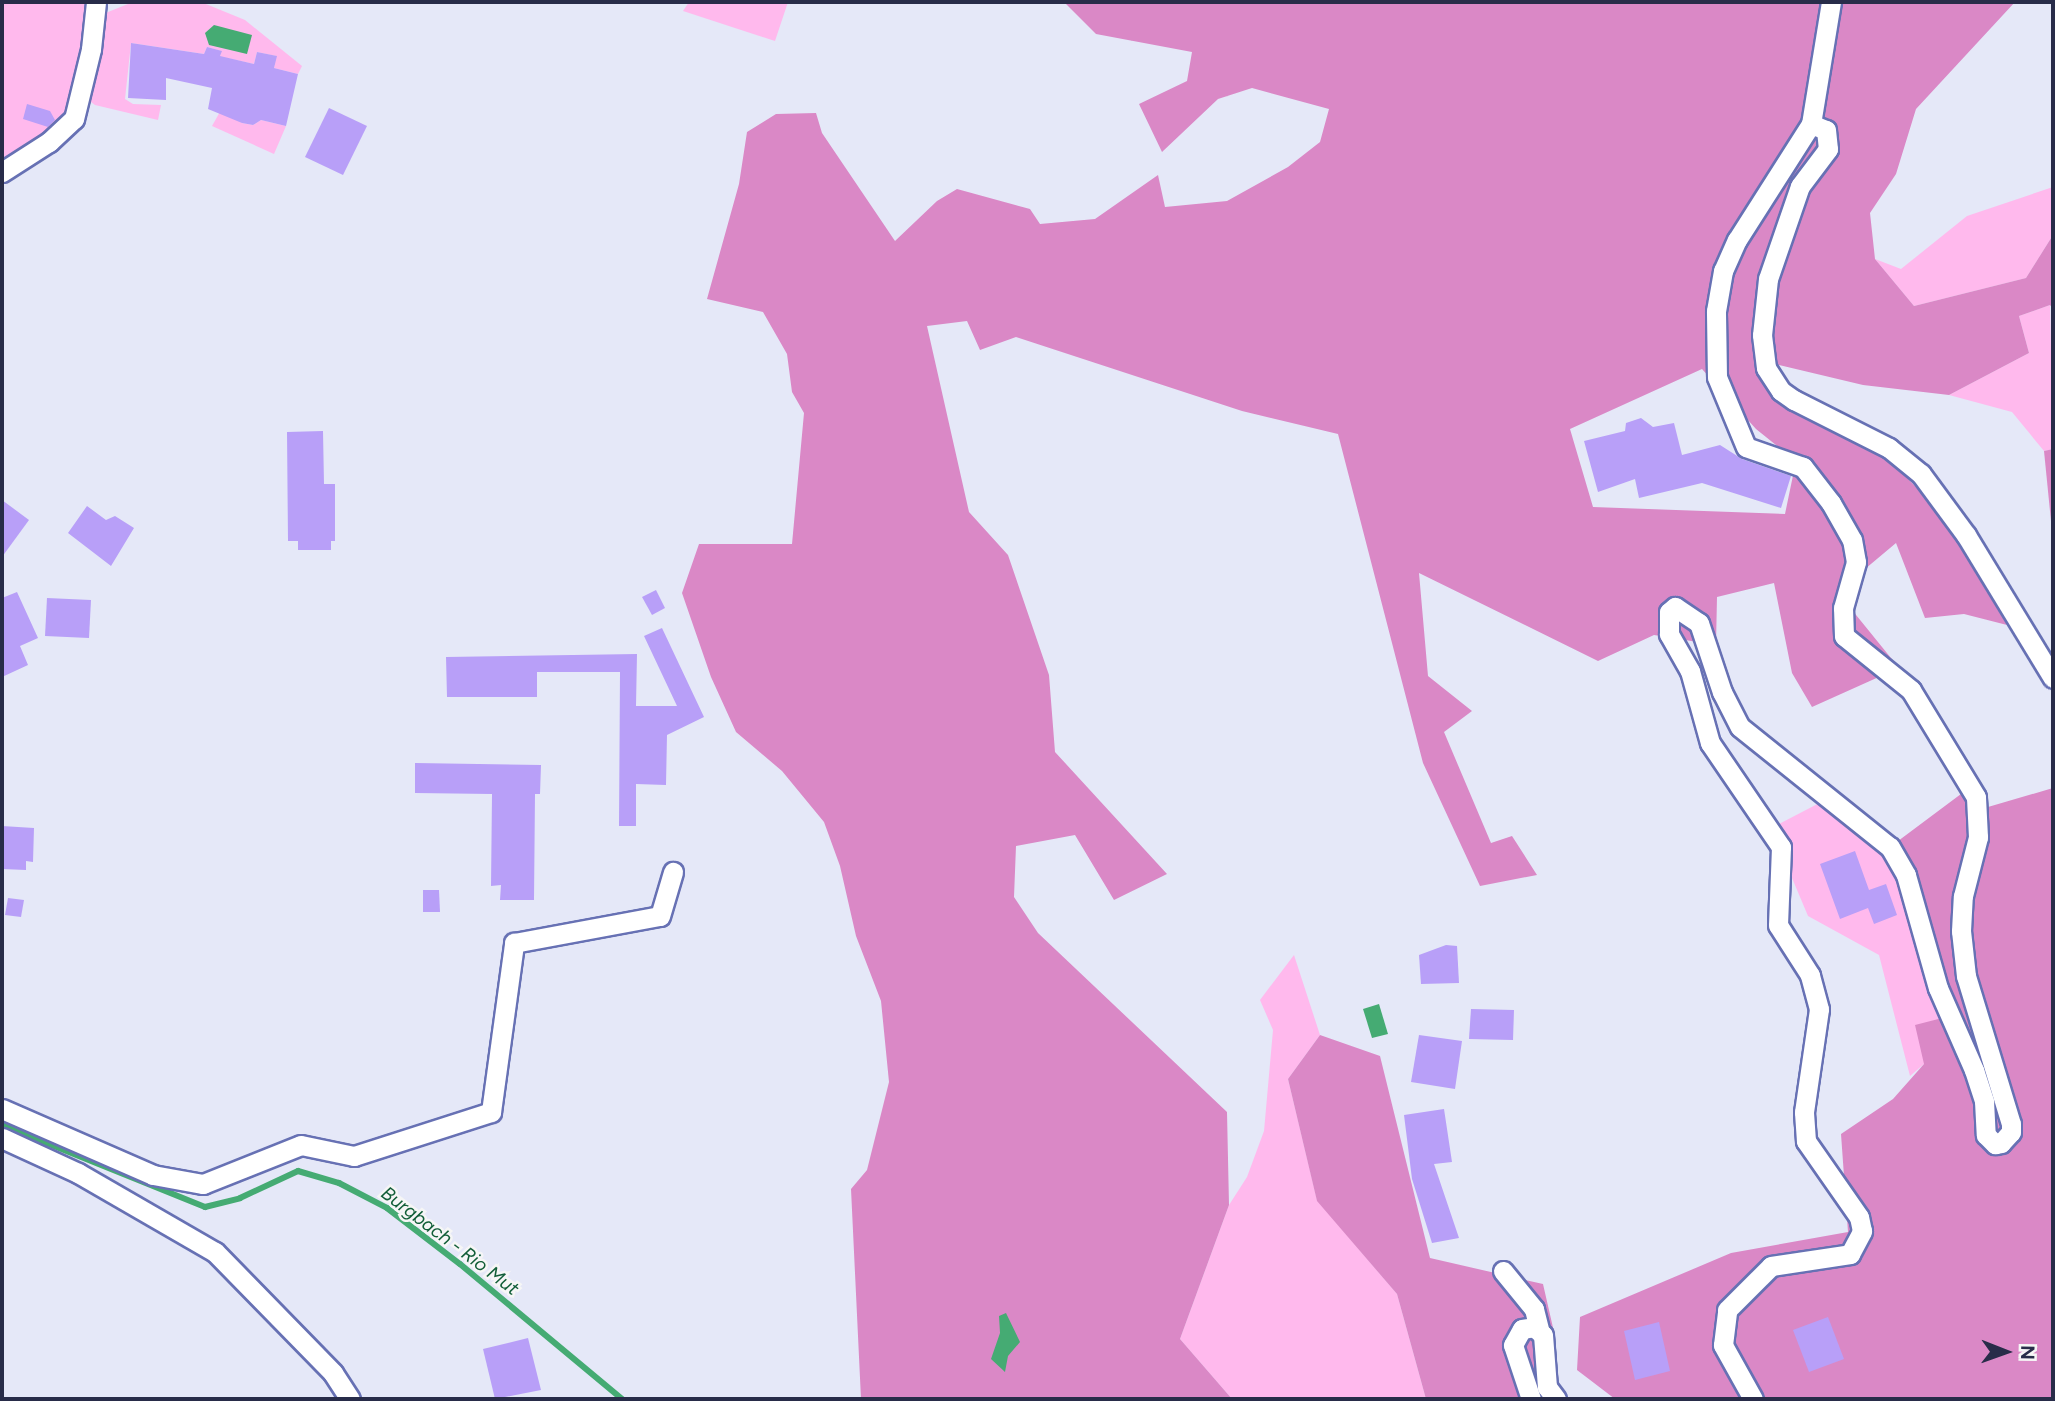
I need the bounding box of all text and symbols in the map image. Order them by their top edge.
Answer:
water label: Burgbach - Rio Mut [377,1182,523,1300]
north arrow [1971,1317,2041,1387]
text: N [2016,1345,2039,1360]

